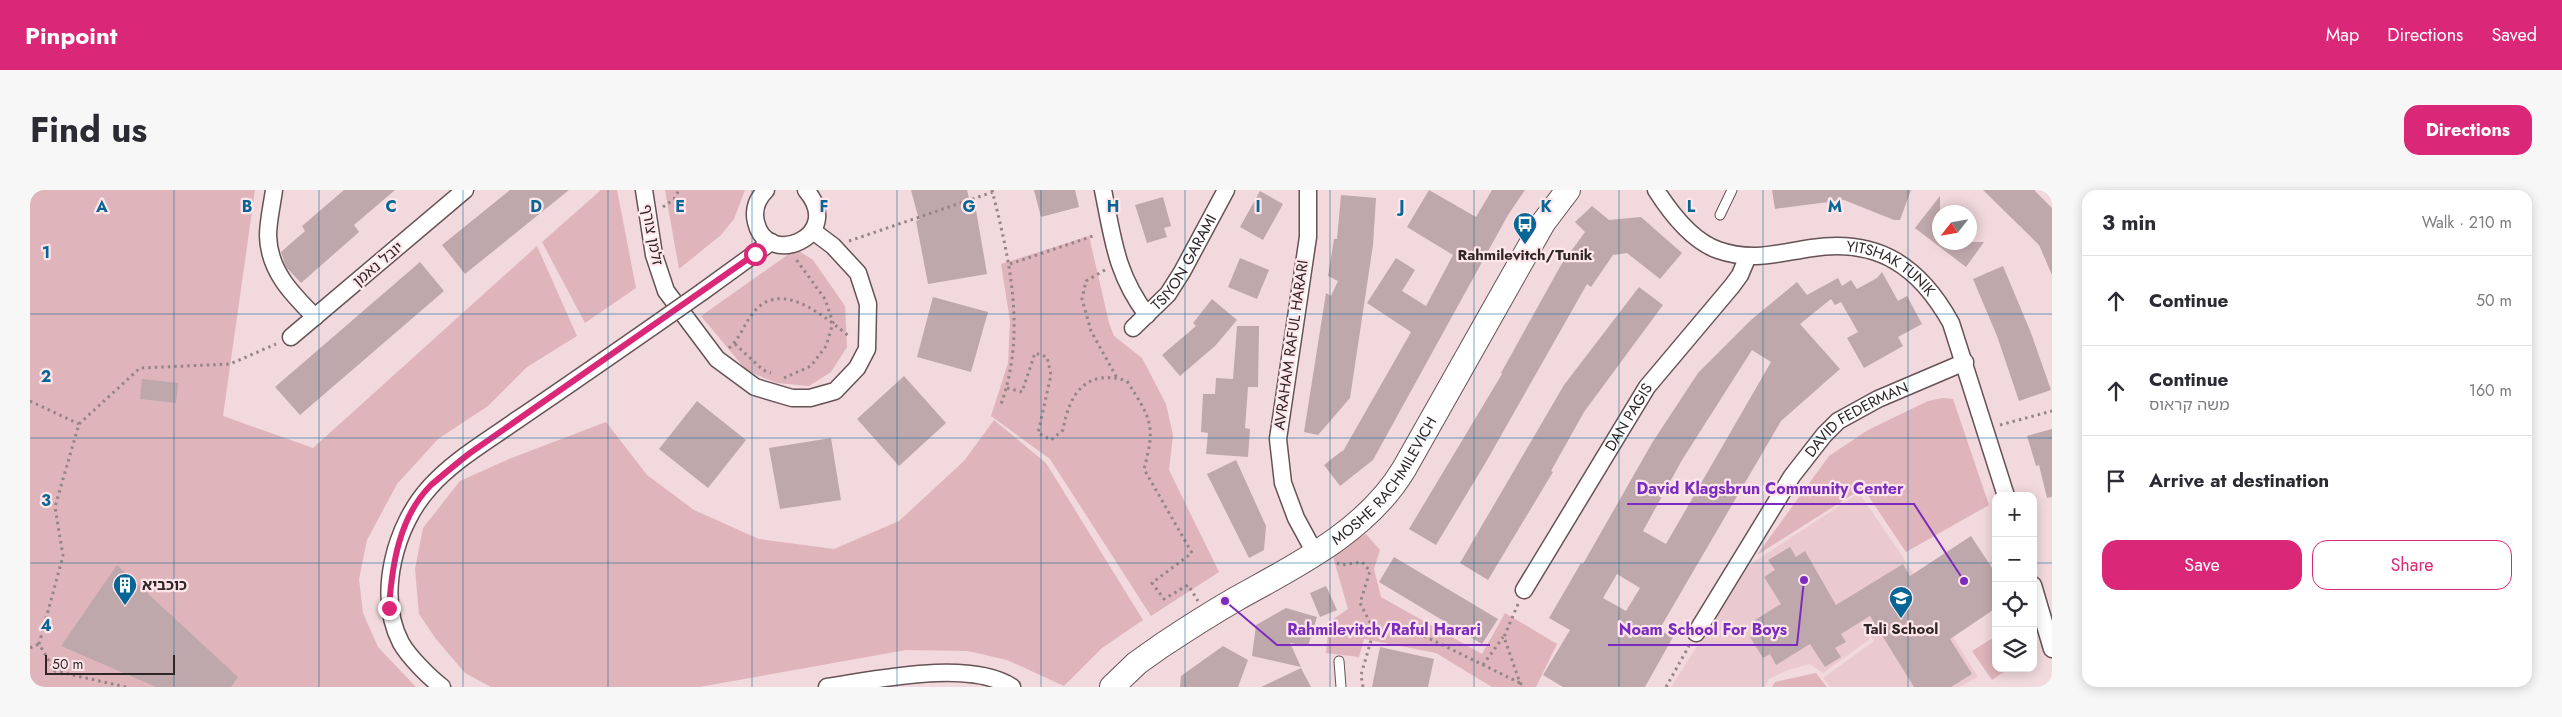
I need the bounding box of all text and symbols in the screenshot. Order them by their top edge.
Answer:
text: Pinpoint [25,18,117,53]
text: Map [2326,22,2359,48]
text: Directions [2387,22,2463,48]
text: Saved [2491,22,2537,48]
text: Find us [30,105,147,155]
button: Directions [2404,105,2532,155]
text: A [95,195,108,218]
text: B [242,195,252,218]
text: C [385,195,397,218]
text: D [530,195,542,218]
text: E [675,195,685,218]
text: F [820,195,828,218]
text: G [962,195,976,218]
text: H [1107,195,1119,218]
text: I [1255,195,1261,218]
text: J [1396,195,1405,218]
text: K [1540,195,1552,218]
text: L [1687,195,1696,218]
text: M [1828,195,1842,218]
street label: זלמן צורף [635,203,669,267]
north arrow [1932,205,1977,250]
text: 3 min [2102,208,2156,238]
street label: TSIYON GARAMI [1146,210,1222,316]
bus stop icon: Rahmilevitch/Tunik [1512,211,1538,245]
text: Walk · 210 m [2422,211,2512,234]
street label: YITSHAK TUNIK [1845,235,1941,301]
street label: יובל נאמן [348,236,408,292]
text: 1 [42,241,50,264]
route start [744,243,767,266]
place label: Rahmilevitch/Tunik [1458,244,1593,266]
street label: AVRAHAM RAFUL HARARI [1268,259,1314,431]
icon: ahead [2102,287,2130,315]
text: Continue [2149,287,2228,314]
text: 50 m [2476,289,2512,312]
text: 2 [41,365,51,388]
text: Continue [2149,366,2228,393]
street label: DAVID FEDERMAN [1800,376,1912,462]
icon: ahead [2102,377,2130,405]
street label: DAN PAGIS [1600,379,1658,455]
text: 160 m [2469,379,2512,402]
text: משה קראוס [2149,393,2230,416]
street label: MOSHE RACHMILEVICH [1327,413,1442,550]
icon: arrive [2102,467,2130,495]
text: Arrive at destination [2149,467,2329,494]
callout: David Klagsbrun Community Center [1627,473,1914,504]
text: David Klagsbrun Community Center [1637,477,1904,500]
text: 3 [41,489,51,512]
map controls [1992,492,2037,672]
button: + [1992,492,2037,537]
button: − [1992,537,2037,582]
button: Save [2102,540,2302,590]
button: Share [2312,540,2512,590]
building icon: כוכביא [112,572,138,606]
place label: כוכביא [142,574,187,596]
button: locate [1992,582,2037,627]
school or university icon: Tali School [1888,585,1914,619]
route end [378,597,401,620]
text: 4 [40,614,52,637]
callout: Rahmilevitch/Raful Harari [1277,614,1490,645]
callout: Noam School For Boys [1608,614,1797,645]
text: Rahmilevitch/Raful Harari [1287,618,1481,641]
text: Noam School For Boys [1619,618,1787,641]
place label: Tali School [1864,618,1938,640]
button: layers [1992,627,2037,672]
scale bar [45,652,175,675]
text: 50 m [52,654,83,674]

